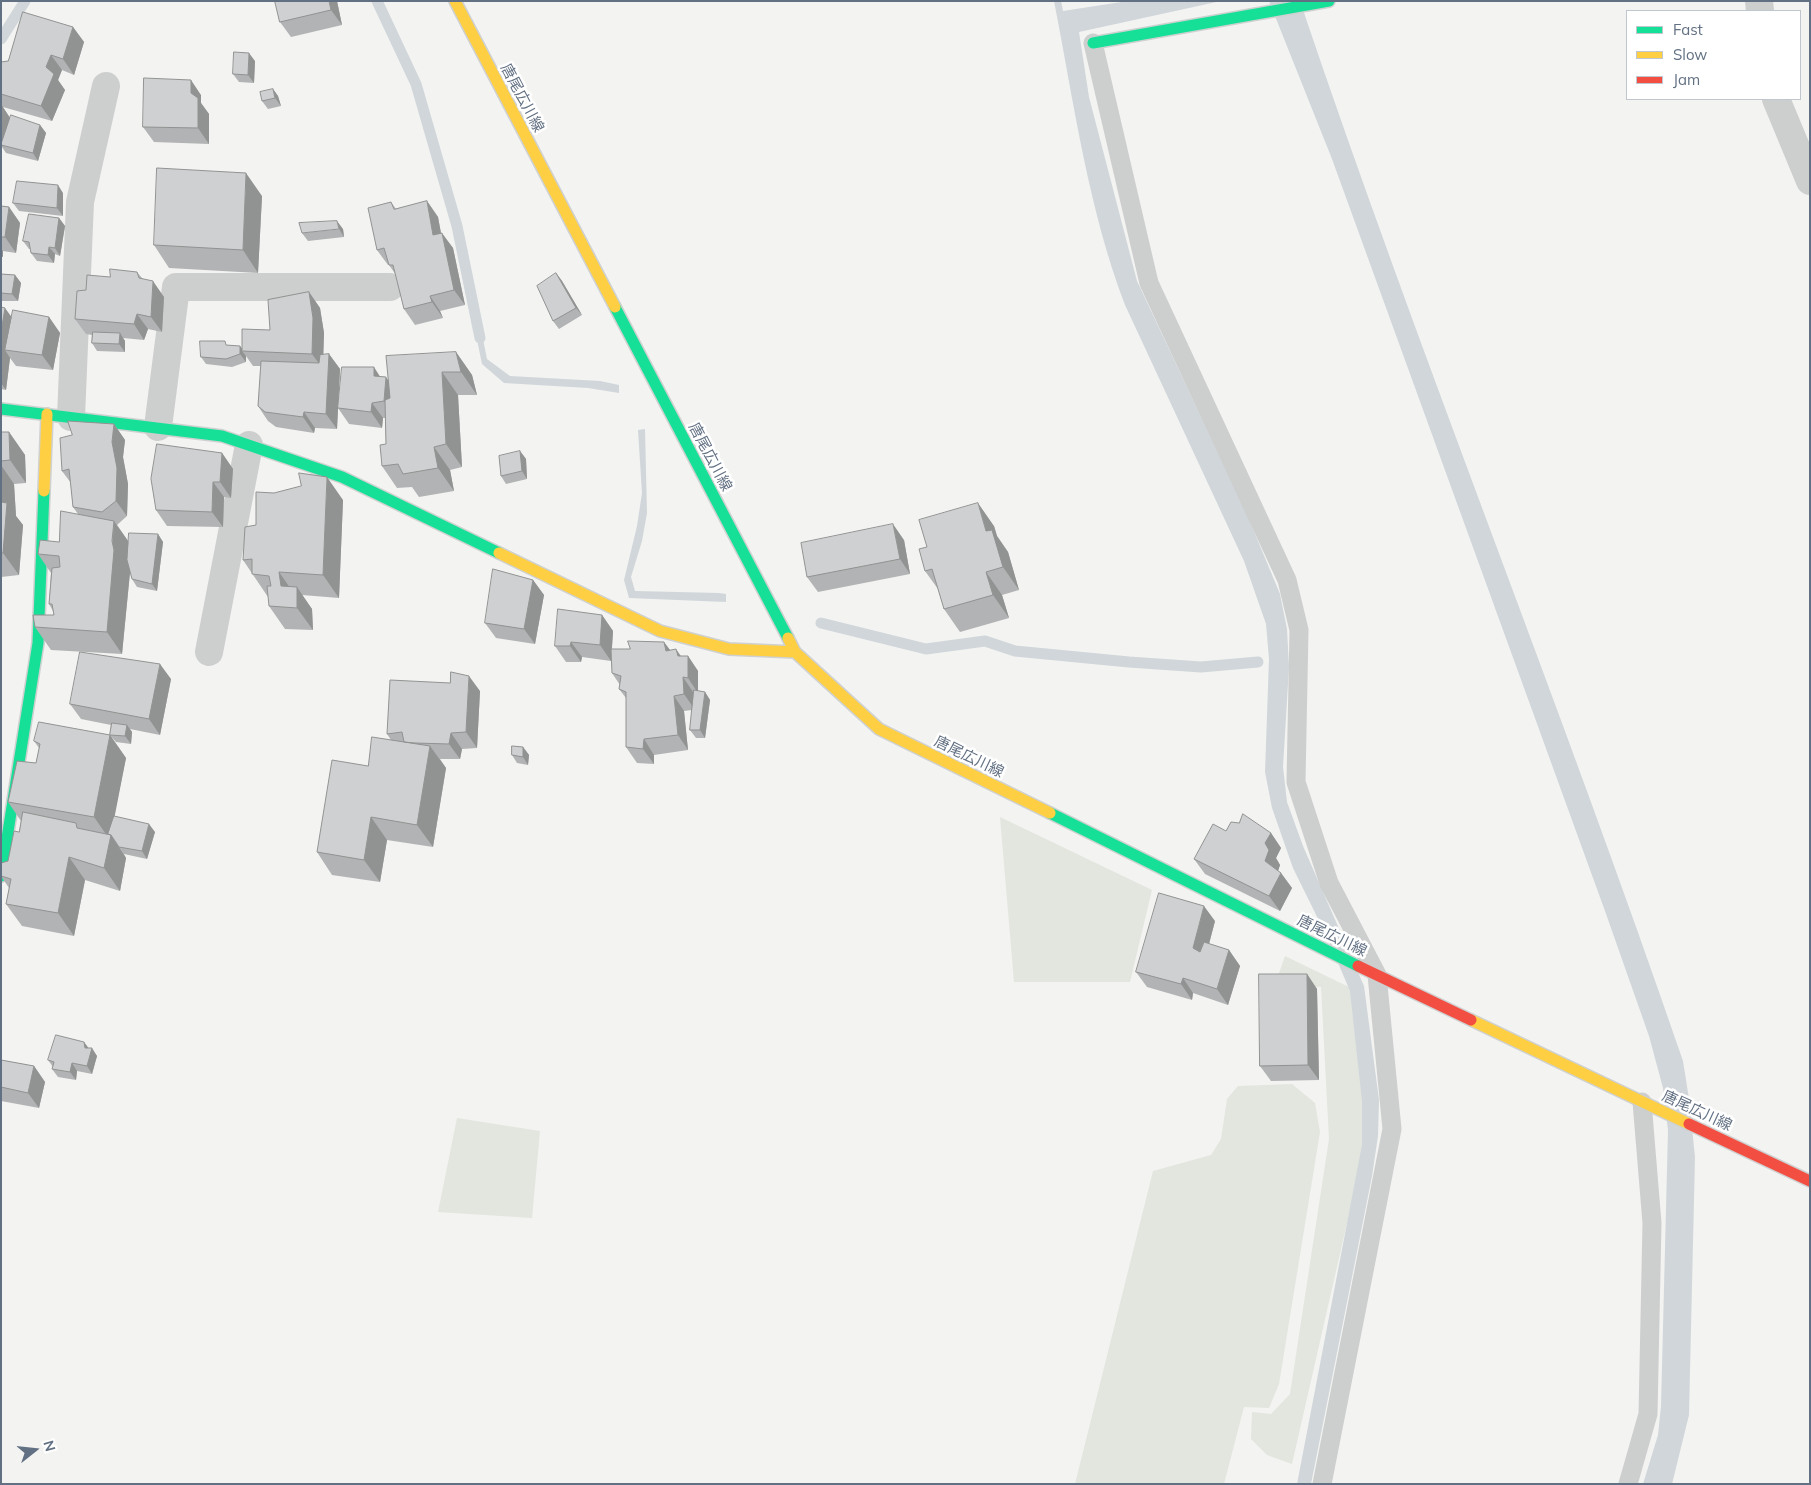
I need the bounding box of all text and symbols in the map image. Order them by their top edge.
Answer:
legend [1626,10,1801,100]
text: Fast [1673,20,1703,39]
text: Slow [1673,45,1707,64]
street label: 唐尾広川線 [496,61,548,135]
text: Jam [1673,70,1700,89]
street label: 唐尾広川線 [684,420,736,494]
street label: 唐尾広川線 [931,732,1007,782]
street label: 唐尾広川線 [1294,911,1370,961]
street label: 唐尾広川線 [1659,1087,1735,1135]
north arrow [10,1425,60,1475]
text: N [39,1438,60,1453]

